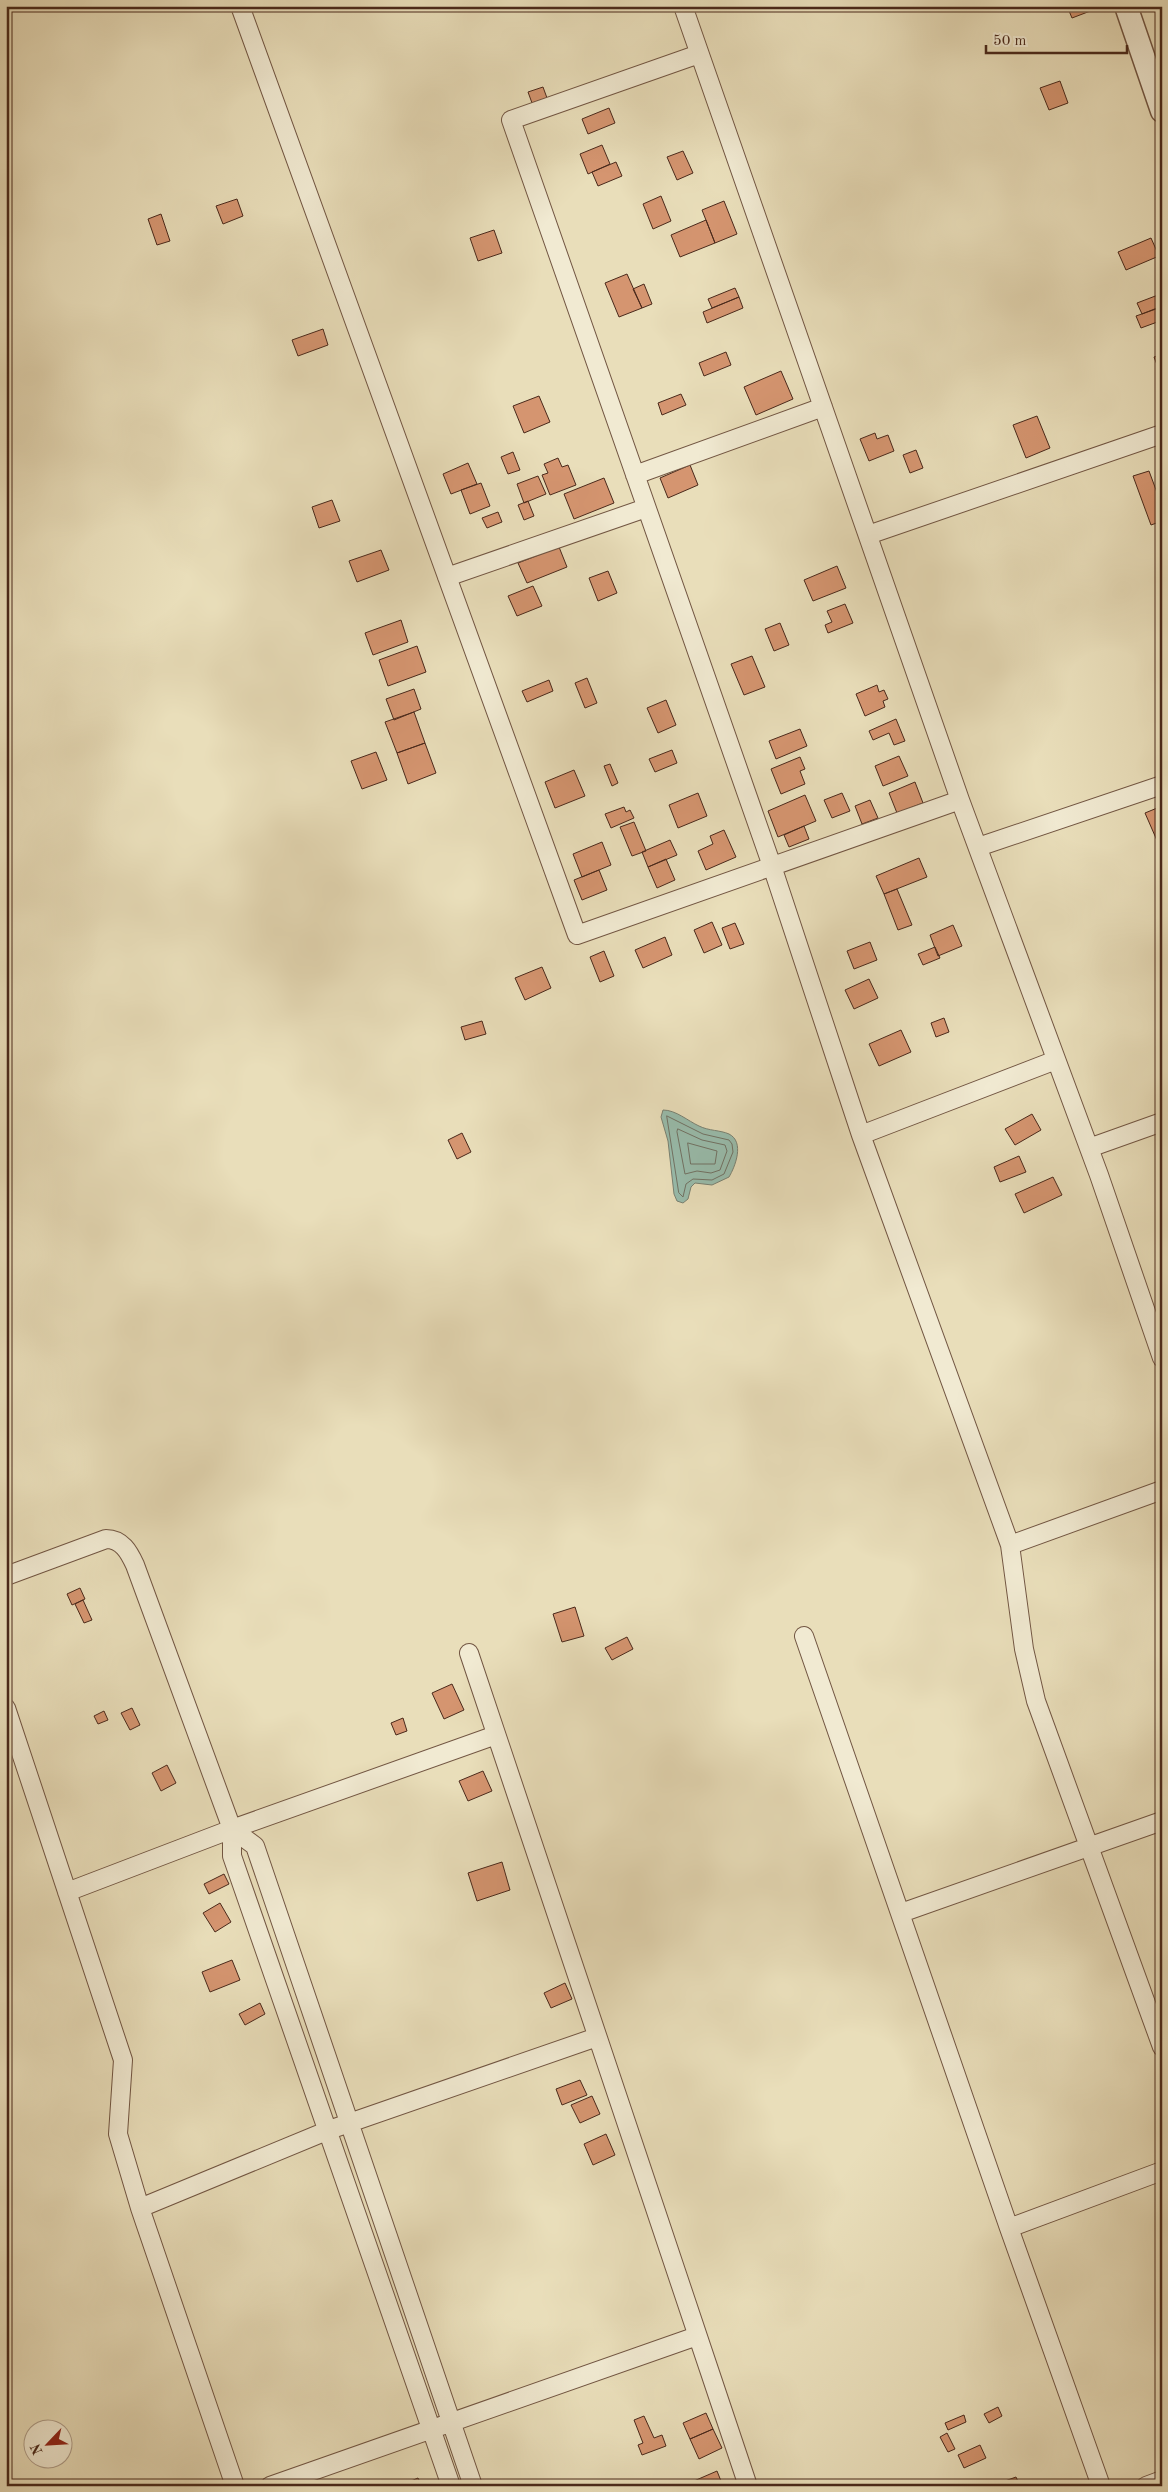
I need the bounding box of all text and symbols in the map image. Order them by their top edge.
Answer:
scale bar [986,22,1127,54]
text: 50 m [993,34,1027,49]
north arrow [22,2420,72,2470]
text: N [28,2441,46,2457]

